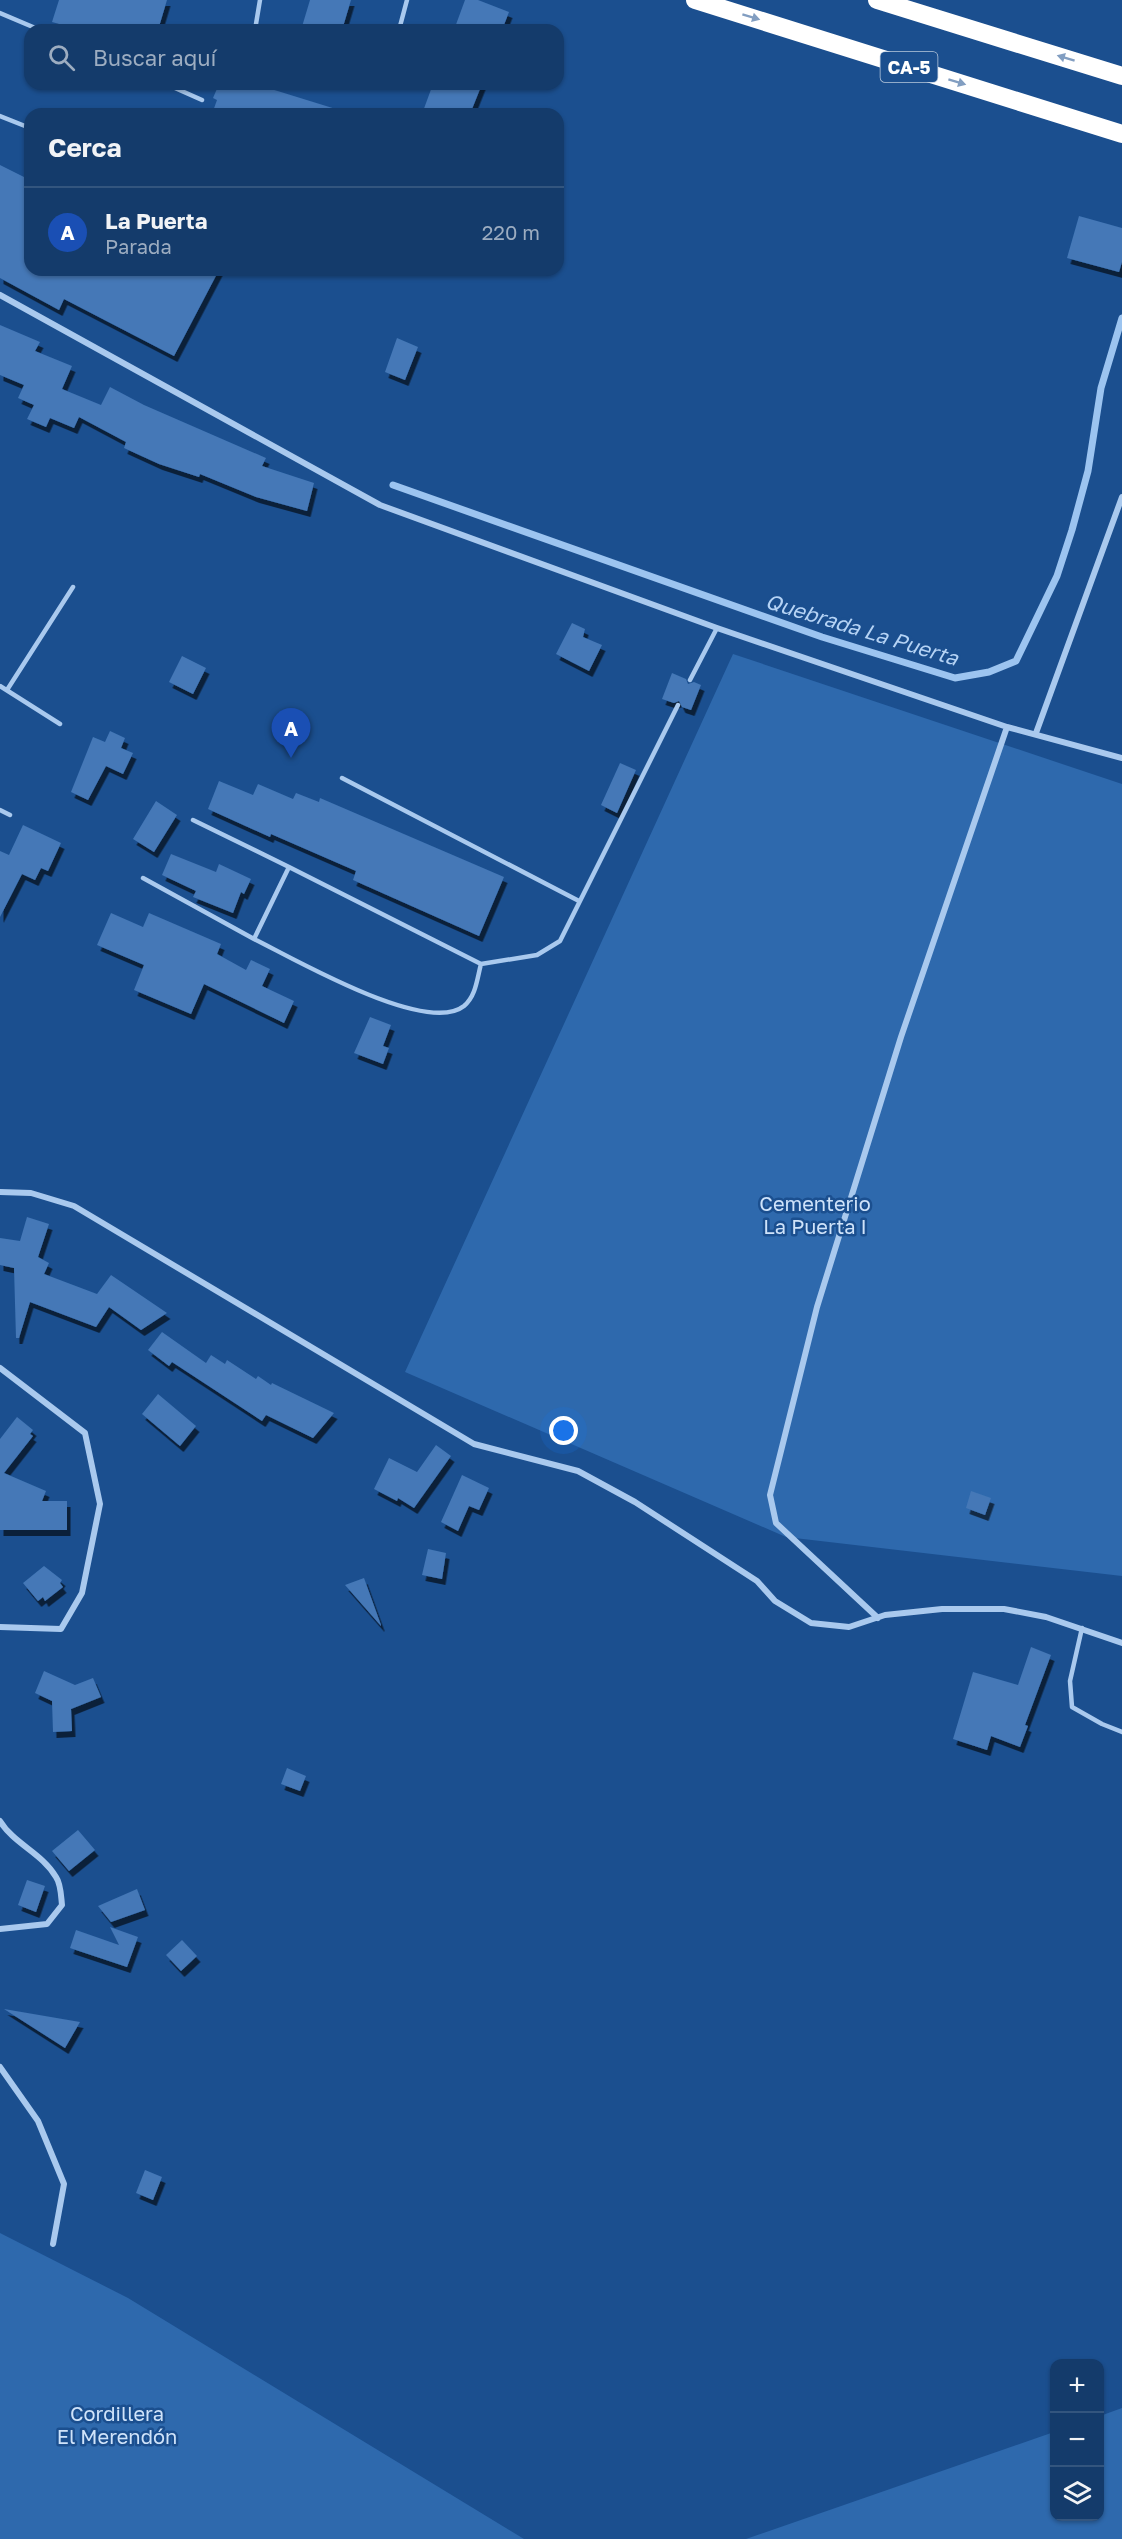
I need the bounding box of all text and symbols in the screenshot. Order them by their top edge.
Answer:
one-way arrow [742,13,760,23]
search box [24,24,564,90]
icon: search [45,41,78,74]
text: Buscar aquí [93,44,216,71]
road number: CA-5 [880,52,938,82]
one-way arrow [1057,53,1075,62]
one-way arrow [948,78,966,87]
text: Cerca [48,132,122,163]
text: La Puerta [105,207,207,234]
text: A [60,220,75,244]
text: 220 m [482,220,540,244]
text: Parada [105,234,172,258]
water label: Quebrada La Puerta [763,587,963,671]
pin: A [272,708,310,758]
park label: Cementerio La Puerta I [759,1191,871,1238]
your location [549,1416,578,1445]
map controls [1050,2359,1104,2521]
button: + [1050,2359,1104,2413]
park label: Cordillera El Merendón [57,2401,177,2448]
button: − [1050,2413,1104,2467]
button: layers [1050,2467,1104,2521]

